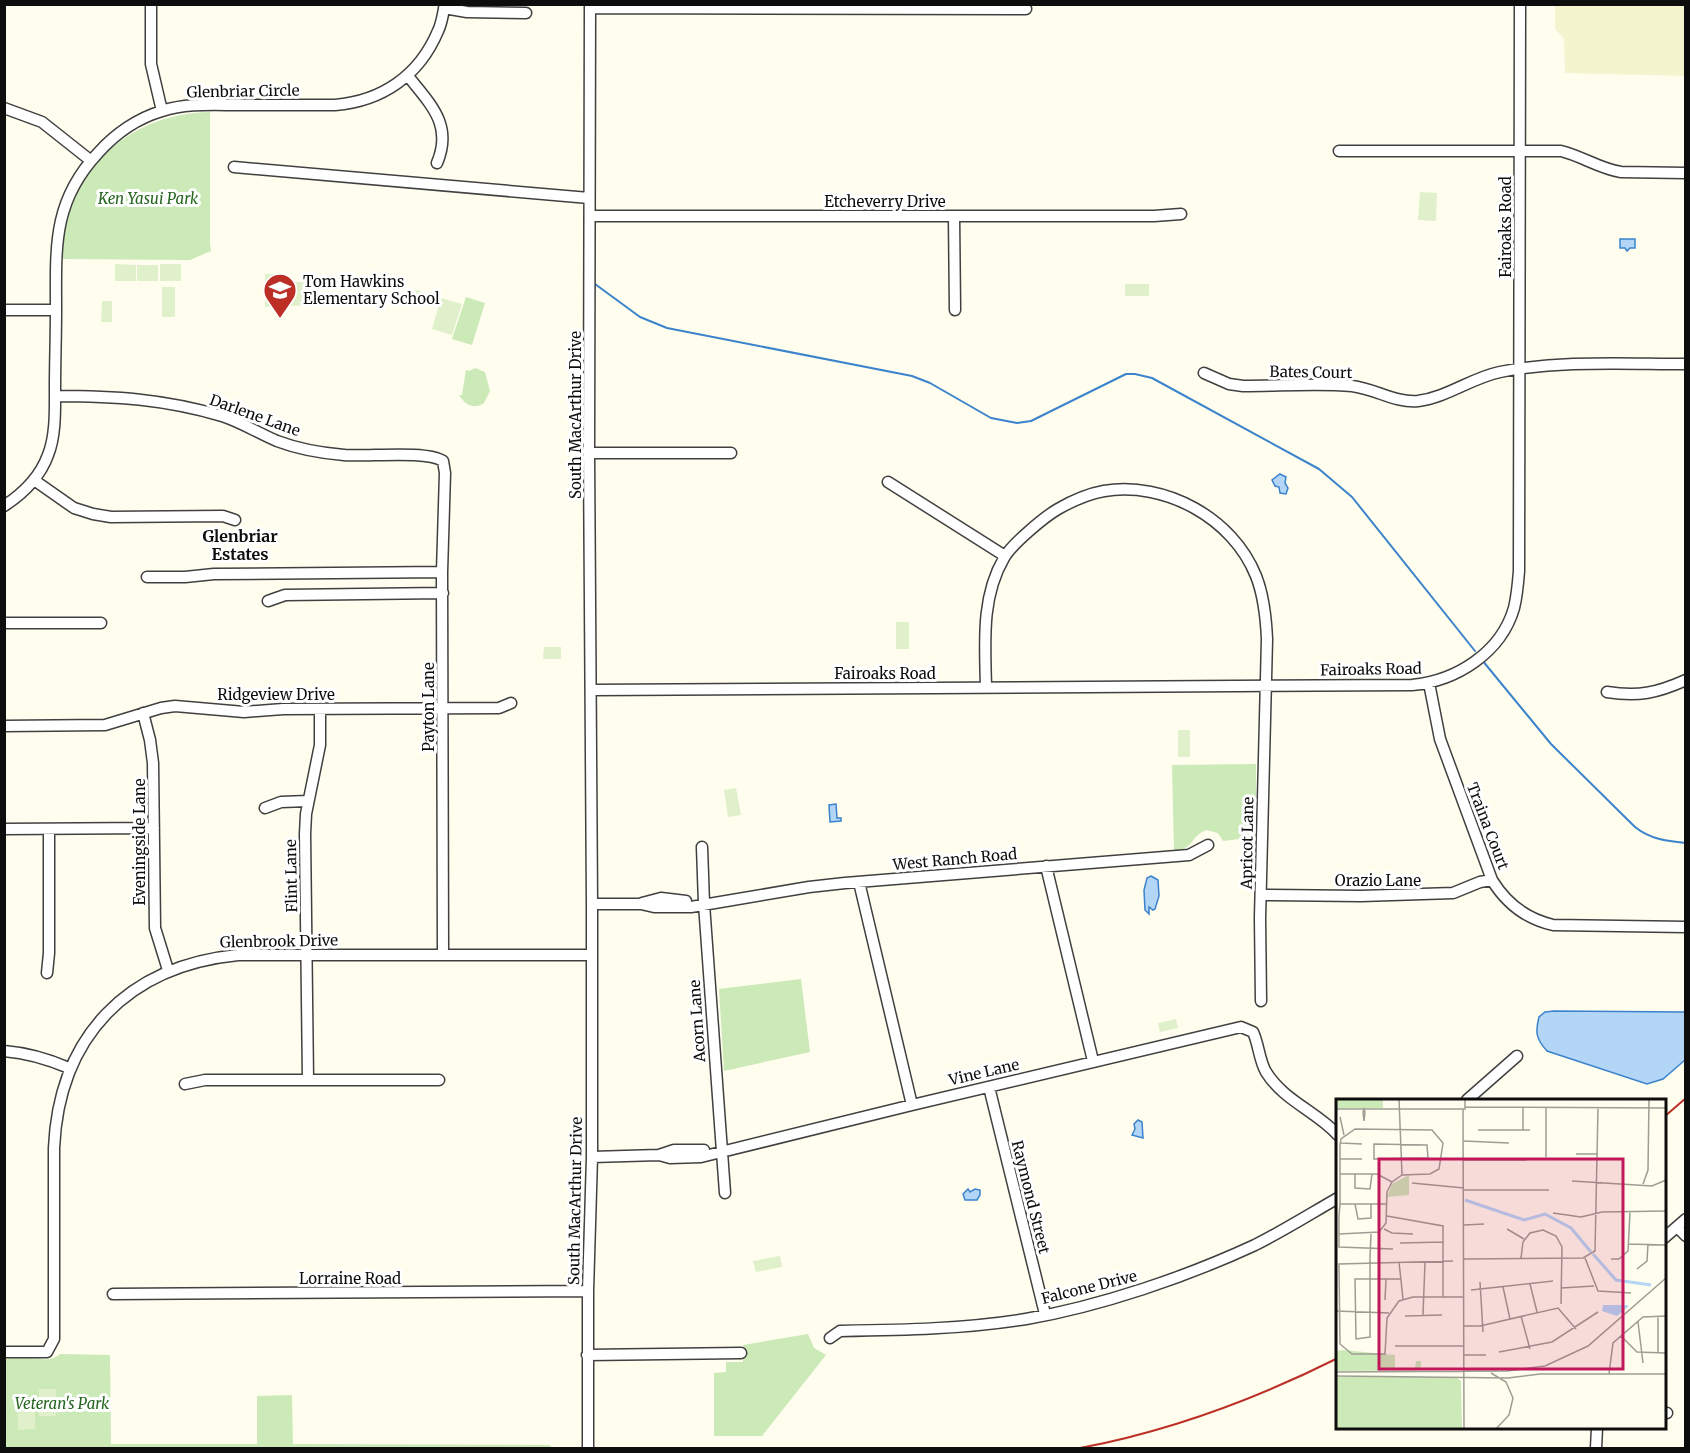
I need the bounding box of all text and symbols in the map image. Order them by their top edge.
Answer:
street label: Glenbriar Circle [186,81,300,101]
street label: Fairoaks Road [1496,176,1515,278]
park label: Ken Yasui Park [97,189,199,208]
street label: Etcheverry Drive [824,192,946,211]
school or university icon: Tom Hawkins Elementary School [262,272,298,319]
place label: Tom Hawkins Elementary School [303,272,440,308]
street label: South MacArthur Drive [566,331,585,499]
street label: Bates Court [1269,362,1353,382]
street label: Darlene Lane [207,390,303,440]
district label: Glenbriar Estates [202,526,278,564]
street label: Fairoaks Road [1320,659,1422,679]
street label: Payton Lane [419,662,438,752]
street label: Fairoaks Road [834,664,936,683]
street label: Ridgeview Drive [217,685,335,704]
street label: Eveningside Lane [130,778,149,906]
street label: Traina Court [1463,780,1513,872]
street label: Apricot Lane [1237,797,1257,890]
street label: Flint Lane [281,839,301,913]
street label: West Ranch Road [891,844,1018,874]
street label: Orazio Lane [1335,871,1421,890]
street label: Glenbrook Drive [220,930,338,952]
street label: Acorn Lane [685,979,709,1064]
street label: Vine Lane [946,1055,1021,1090]
inset map [1336,1099,1666,1429]
street label: South MacArthur Drive [564,1117,586,1285]
street label: Raymond Street [1008,1138,1054,1256]
street label: Falcone Drive [1039,1266,1139,1308]
street label: Lorraine Road [299,1269,401,1288]
park label: Veteran's Park [15,1394,110,1413]

